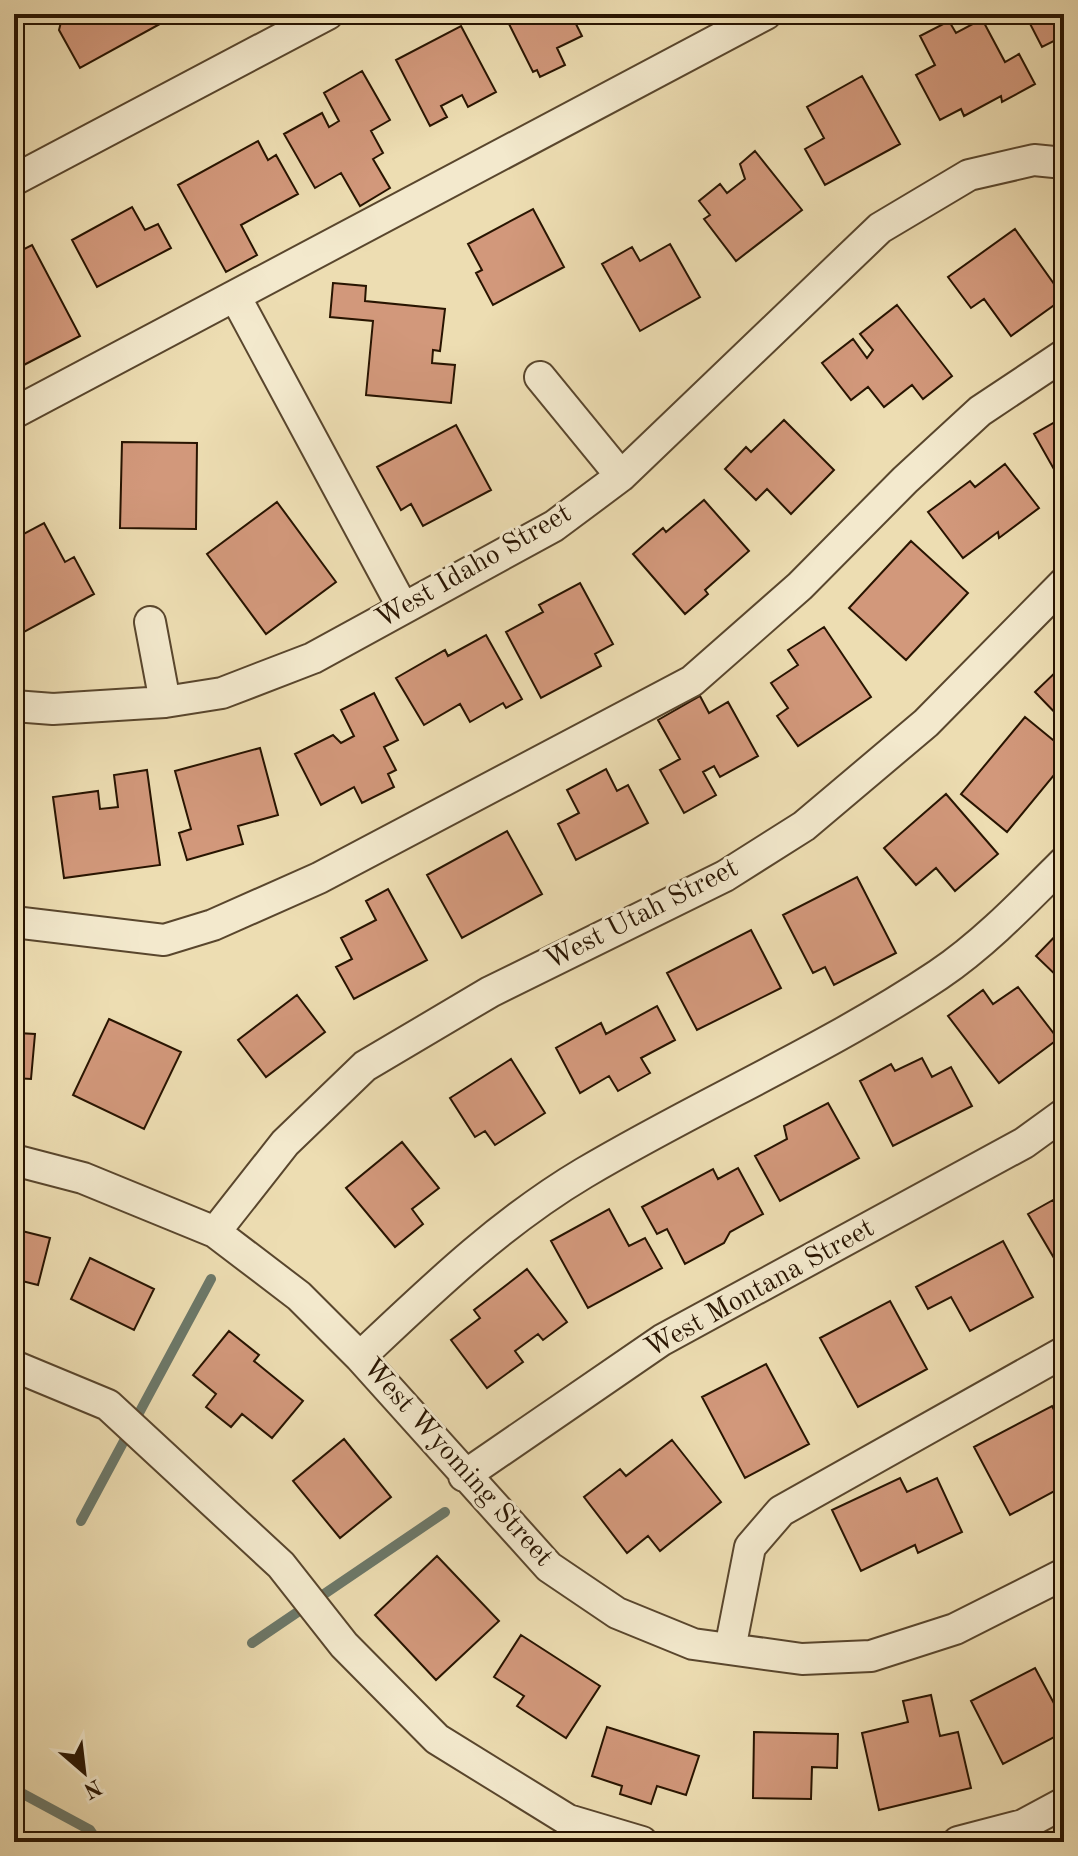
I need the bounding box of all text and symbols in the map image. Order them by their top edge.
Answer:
street label: West Idaho Street [372,500,576,634]
street label: West Utah Street [541,854,743,976]
street label: West Montana Street [641,1214,879,1364]
street label: West Wyoming Street [357,1354,557,1572]
north arrow [44,1732,124,1812]
text: N [80,1774,105,1802]

